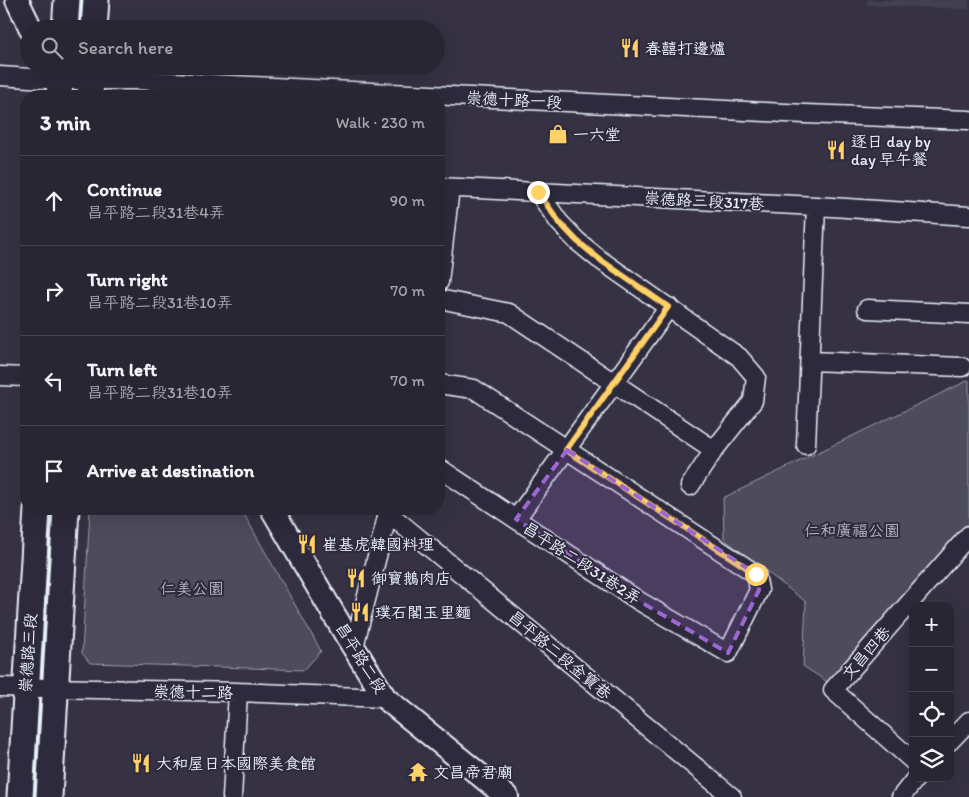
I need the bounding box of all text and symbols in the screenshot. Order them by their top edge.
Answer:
search box [20,20,445,75]
icon: search [38,34,66,62]
text: Search here [78,36,173,59]
restaurant icon: 春囍打邊爐 [619,37,641,59]
place label: 春囍打邊爐 [645,39,725,58]
street label: 崇德十路一段 [466,88,562,112]
text: 3 min [40,110,90,135]
text: Walk · 230 m [336,113,425,132]
shop icon: 一六堂 [547,123,569,145]
place label: 一六堂 [573,125,621,144]
place label: 逐日 day by day 早午餐 [851,132,931,169]
restaurant icon: 逐日 day by day 早午餐 [825,139,847,161]
text: Continue [87,178,162,201]
route end [527,181,550,204]
icon: ahead [40,187,68,215]
street label: 崇德路三段317巷 [644,188,764,214]
text: 90 m [390,191,425,210]
text: 昌平路二段31巷4弄 [87,203,225,222]
text: Turn right [87,268,168,291]
icon: right [40,277,68,305]
text: 70 m [390,281,425,300]
text: 昌平路二段31巷10弄 [87,293,232,312]
text: Turn left [87,358,157,381]
icon: left [40,367,68,395]
text: 70 m [390,371,425,390]
text: 昌平路二段31巷10弄 [87,383,232,402]
icon: arrive [40,457,68,485]
text: Arrive at destination [87,459,254,482]
street label: 昌平路二段31巷2弄 [520,518,644,608]
park label: 仁和廣福公園 [804,521,900,540]
restaurant icon: 崔基虎韓國料理 [296,533,318,555]
place label: 崔基虎韓國料理 [322,535,434,554]
route start [745,563,768,586]
restaurant icon: 御寶鵝肉店 [345,567,367,589]
place label: 御寶鵝肉店 [371,569,451,588]
park label: 仁美公園 [160,579,224,598]
restaurant icon: 璞石閣玉里麵 [349,601,371,623]
map controls [909,602,954,782]
button: + [909,602,954,647]
place label: 璞石閣玉里麵 [375,603,471,622]
street label: 昌平路二段金寶巷 [505,607,615,703]
street label: 崇德路三段 [16,612,40,694]
street label: 昌平路二段 [332,619,390,697]
street label: 文昌四巷 [838,623,894,683]
button: − [909,647,954,692]
street label: 崇德十二路 [153,682,233,702]
button: locate [909,692,954,737]
button: layers [909,737,954,782]
restaurant icon: 大和屋日本國際美食館 [130,752,152,774]
place label: 大和屋日本國際美食館 [156,754,316,773]
temple icon: 文昌帝君廟 [407,761,429,783]
place label: 文昌帝君廟 [433,763,513,782]

